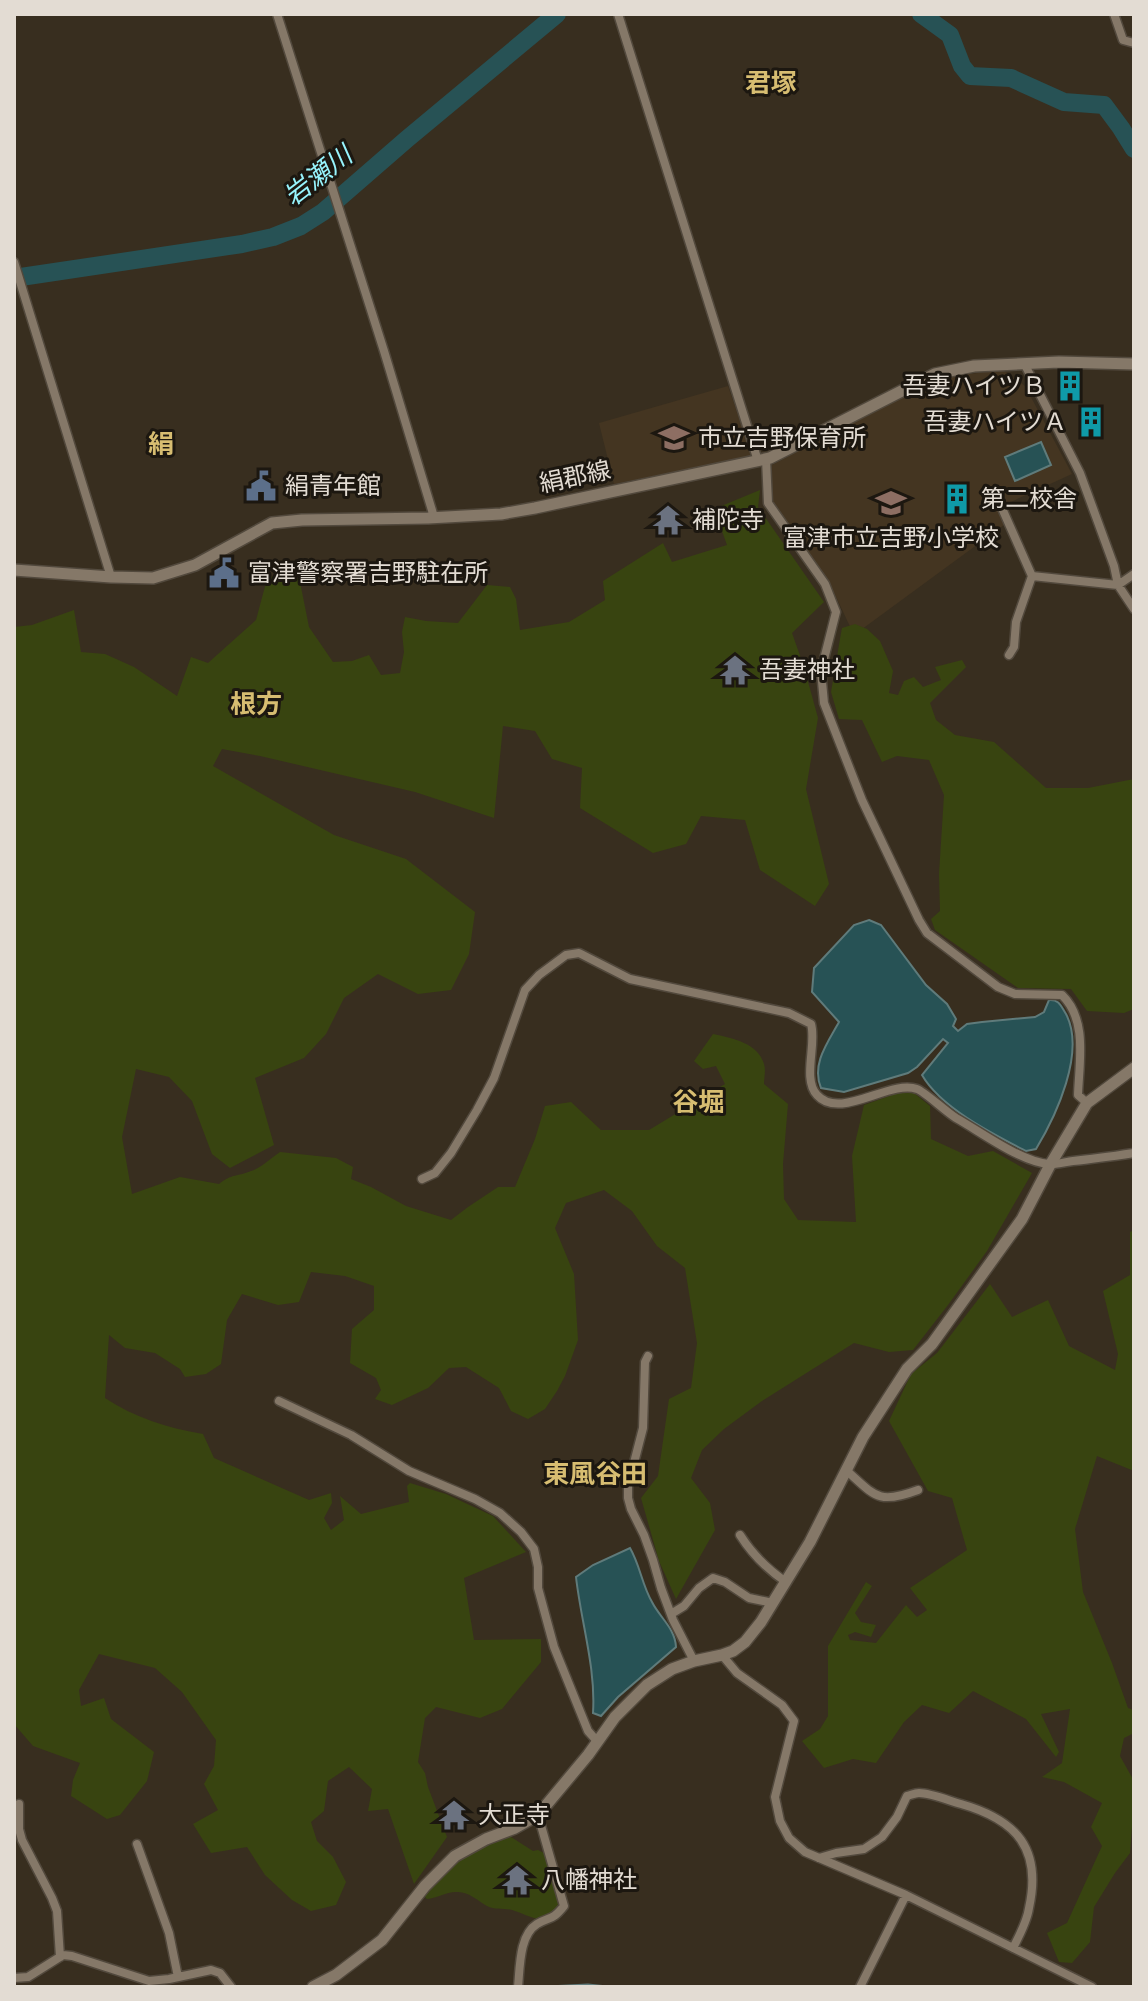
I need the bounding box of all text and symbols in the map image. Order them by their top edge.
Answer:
district label: 君塚 [745,68,797,99]
water label: 岩瀬川 [278,138,361,212]
building icon: 吾妻ハイツＢ [1053,369,1087,403]
place label: 吾妻ハイツＢ [902,372,1046,400]
building icon: 吾妻ハイツＡ [1074,405,1108,439]
place label: 吾妻ハイツＡ [923,408,1067,436]
school or university icon: 市立吉野保育所 [657,421,691,455]
place label: 市立吉野保育所 [698,424,866,452]
district label: 絹 [148,429,174,460]
street label: 絹郡線 [537,456,613,498]
public building icon: 絹青年館 [244,469,278,503]
place label: 絹青年館 [285,472,381,500]
building icon: 第二校舎 [940,482,974,516]
place label: 第二校舎 [981,485,1077,513]
school or university icon: 富津市立吉野小学校 [874,486,908,520]
temple icon: 補陀寺 [651,503,685,537]
place label: 補陀寺 [692,506,764,534]
place label: 富津市立吉野小学校 [783,524,999,552]
public building icon: 富津警察署吉野駐在所 [207,556,241,590]
place label: 富津警察署吉野駐在所 [248,559,488,587]
temple icon: 吾妻神社 [718,653,752,687]
place label: 吾妻神社 [759,656,855,684]
district label: 根方 [230,689,282,720]
district label: 谷堀 [672,1087,724,1118]
district label: 東風谷田 [543,1459,647,1490]
temple icon: 大正寺 [437,1798,471,1832]
place label: 大正寺 [478,1801,550,1829]
temple icon: 八幡神社 [500,1863,534,1897]
place label: 八幡神社 [541,1866,637,1894]

